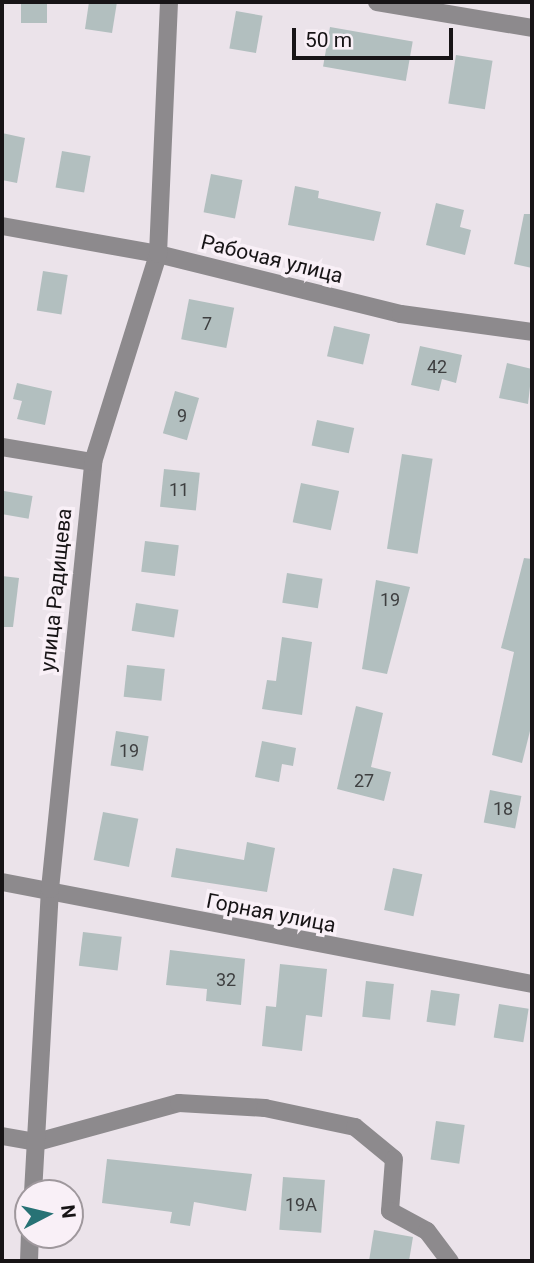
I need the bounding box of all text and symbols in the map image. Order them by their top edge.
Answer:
scale bar [296,14,457,58]
text: 50 m [305,28,352,52]
street label: Рабочая улица [198,229,346,289]
house number: 7 [202,313,212,335]
house number: 42 [427,356,447,378]
house number: 9 [177,405,187,427]
house number: 11 [169,479,189,501]
street label: улица Радищева [35,507,77,673]
house number: 19 [380,589,400,611]
house number: 19 [119,740,139,762]
house number: 27 [354,770,374,792]
house number: 18 [493,798,513,820]
street label: Горная улица [204,888,338,938]
house number: 32 [216,969,236,991]
north arrow [14,1179,84,1249]
house number: 19А [285,1194,317,1216]
text: N [56,1204,81,1220]

